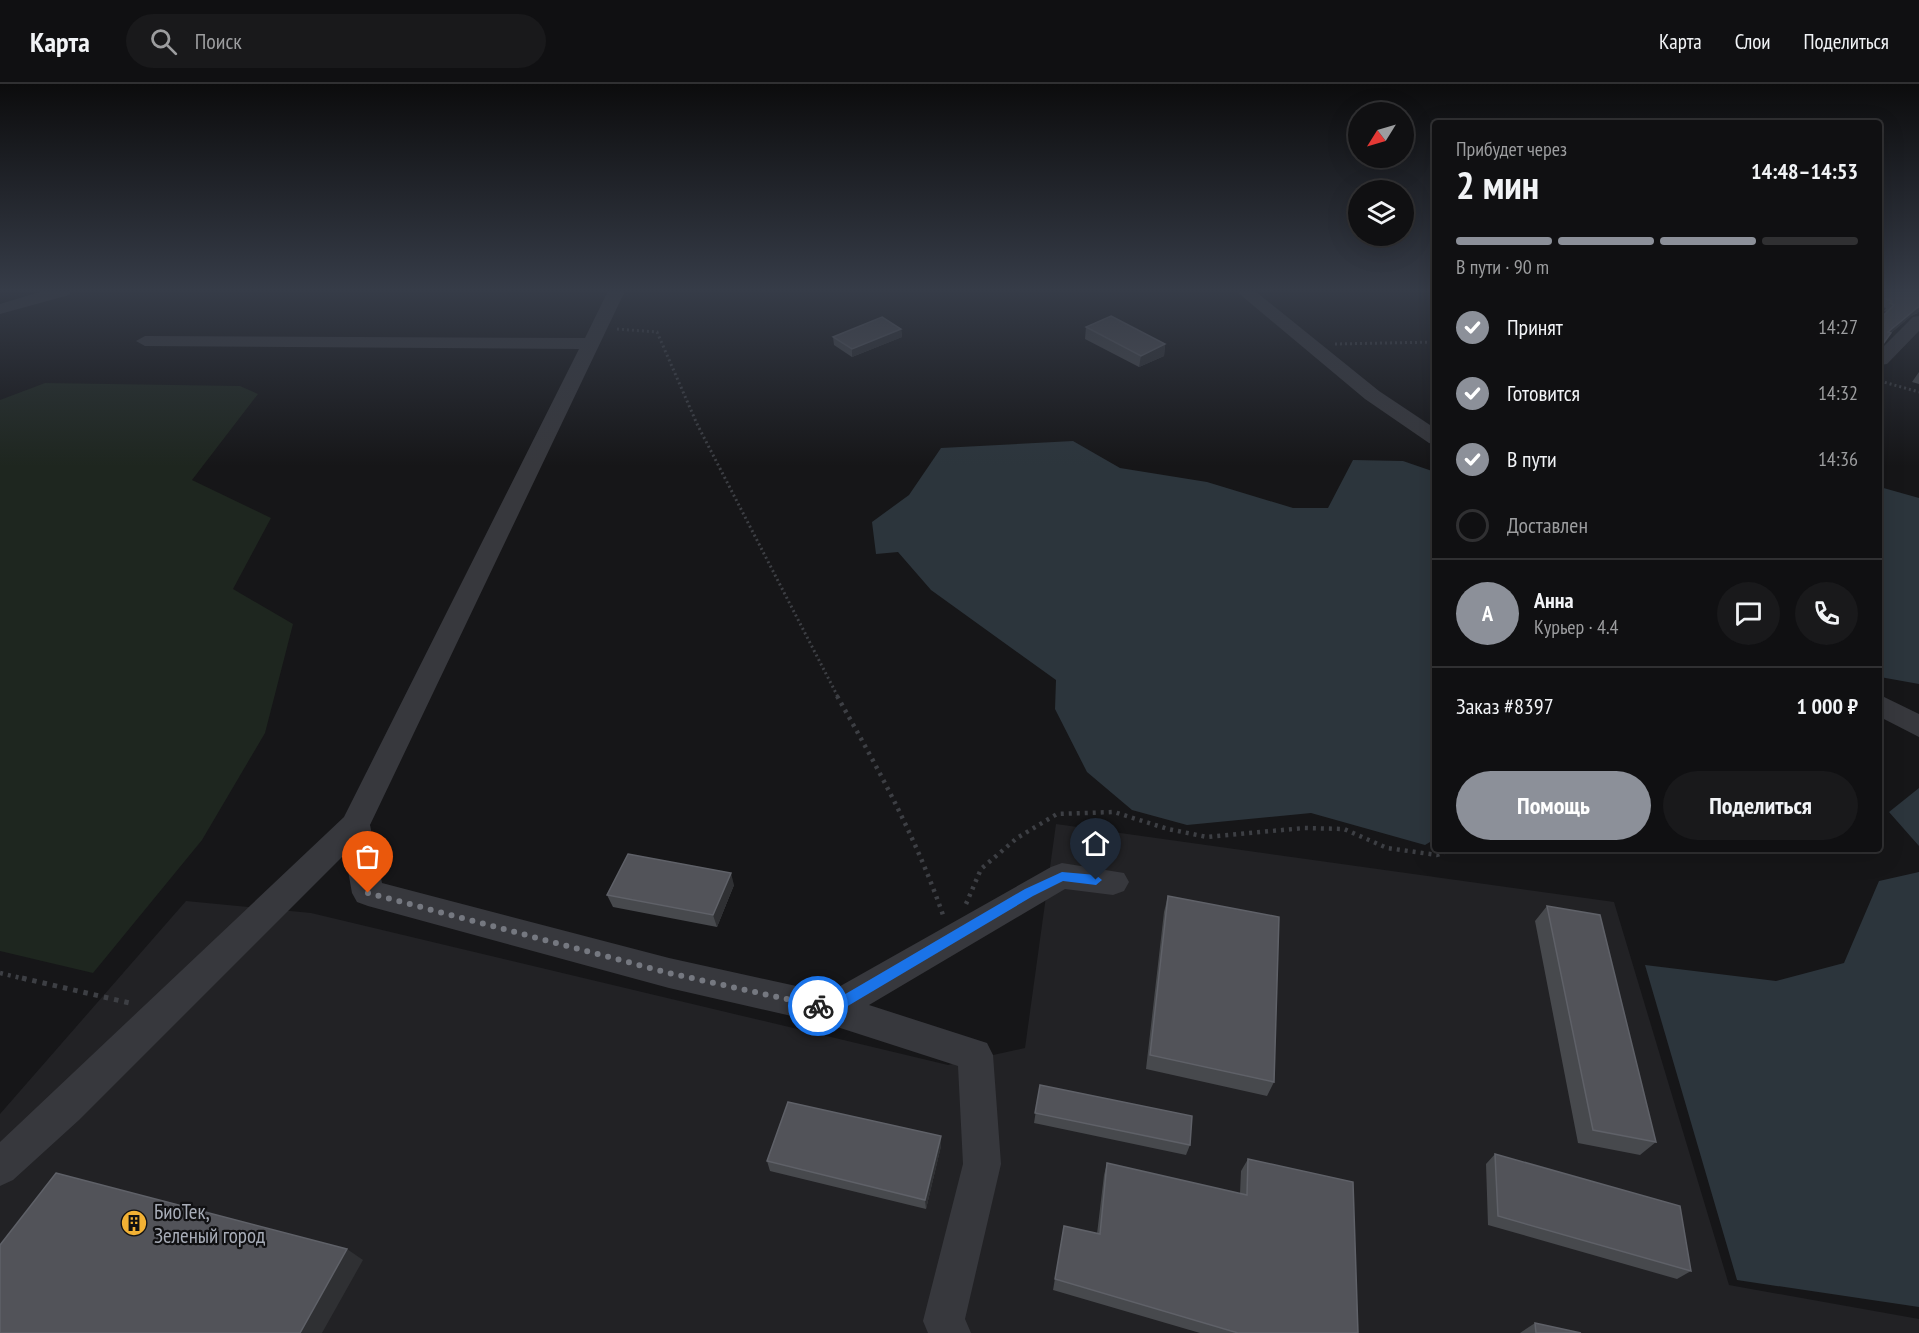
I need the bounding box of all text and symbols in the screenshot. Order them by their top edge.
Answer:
search box [126,14,546,68]
text: Карта [30,23,90,60]
icon: search [147,25,180,58]
text: Поиск [195,27,242,55]
text: Карта [1659,28,1702,55]
text: Слои [1735,28,1770,55]
text: Поделиться [1803,28,1889,55]
north arrow [1348,102,1414,168]
map controls [1348,102,1414,246]
text: Прибудет через [1456,136,1567,162]
text: 14:48–14:53 [1751,157,1858,185]
text: 2 мин [1456,159,1539,210]
button: layers [1348,180,1414,246]
text: В пути · 90 m [1456,254,1549,280]
icon: check [1456,311,1489,344]
text: Принят [1507,313,1563,341]
text: 14:27 [1818,314,1858,340]
icon: check [1456,377,1489,410]
text: Готовится [1507,379,1580,407]
text: 14:32 [1818,380,1858,406]
icon: check [1456,443,1489,476]
text: В пути [1507,445,1557,473]
text: 14:36 [1818,446,1858,472]
text: Доставлен [1507,511,1588,539]
button: chat [1717,582,1780,645]
button: phone [1795,582,1858,645]
text: Анна [1534,586,1574,614]
text: А [1482,599,1493,627]
text: Курьер · 4.4 [1534,614,1619,640]
text: Заказ #8397 [1456,692,1554,720]
text: 1 000 ₽ [1796,692,1858,720]
button: Помощь [1456,771,1651,840]
button: Поделиться [1663,771,1858,840]
pin [1070,818,1121,880]
icon: home [1079,827,1112,860]
pin [342,831,393,893]
icon: bag [351,840,384,873]
courier [788,976,848,1036]
icon: bike [802,990,835,1023]
place label: БиоТек, Зеленый город [154,1198,265,1249]
building icon: БиоТек, Зеленый город [119,1208,149,1238]

